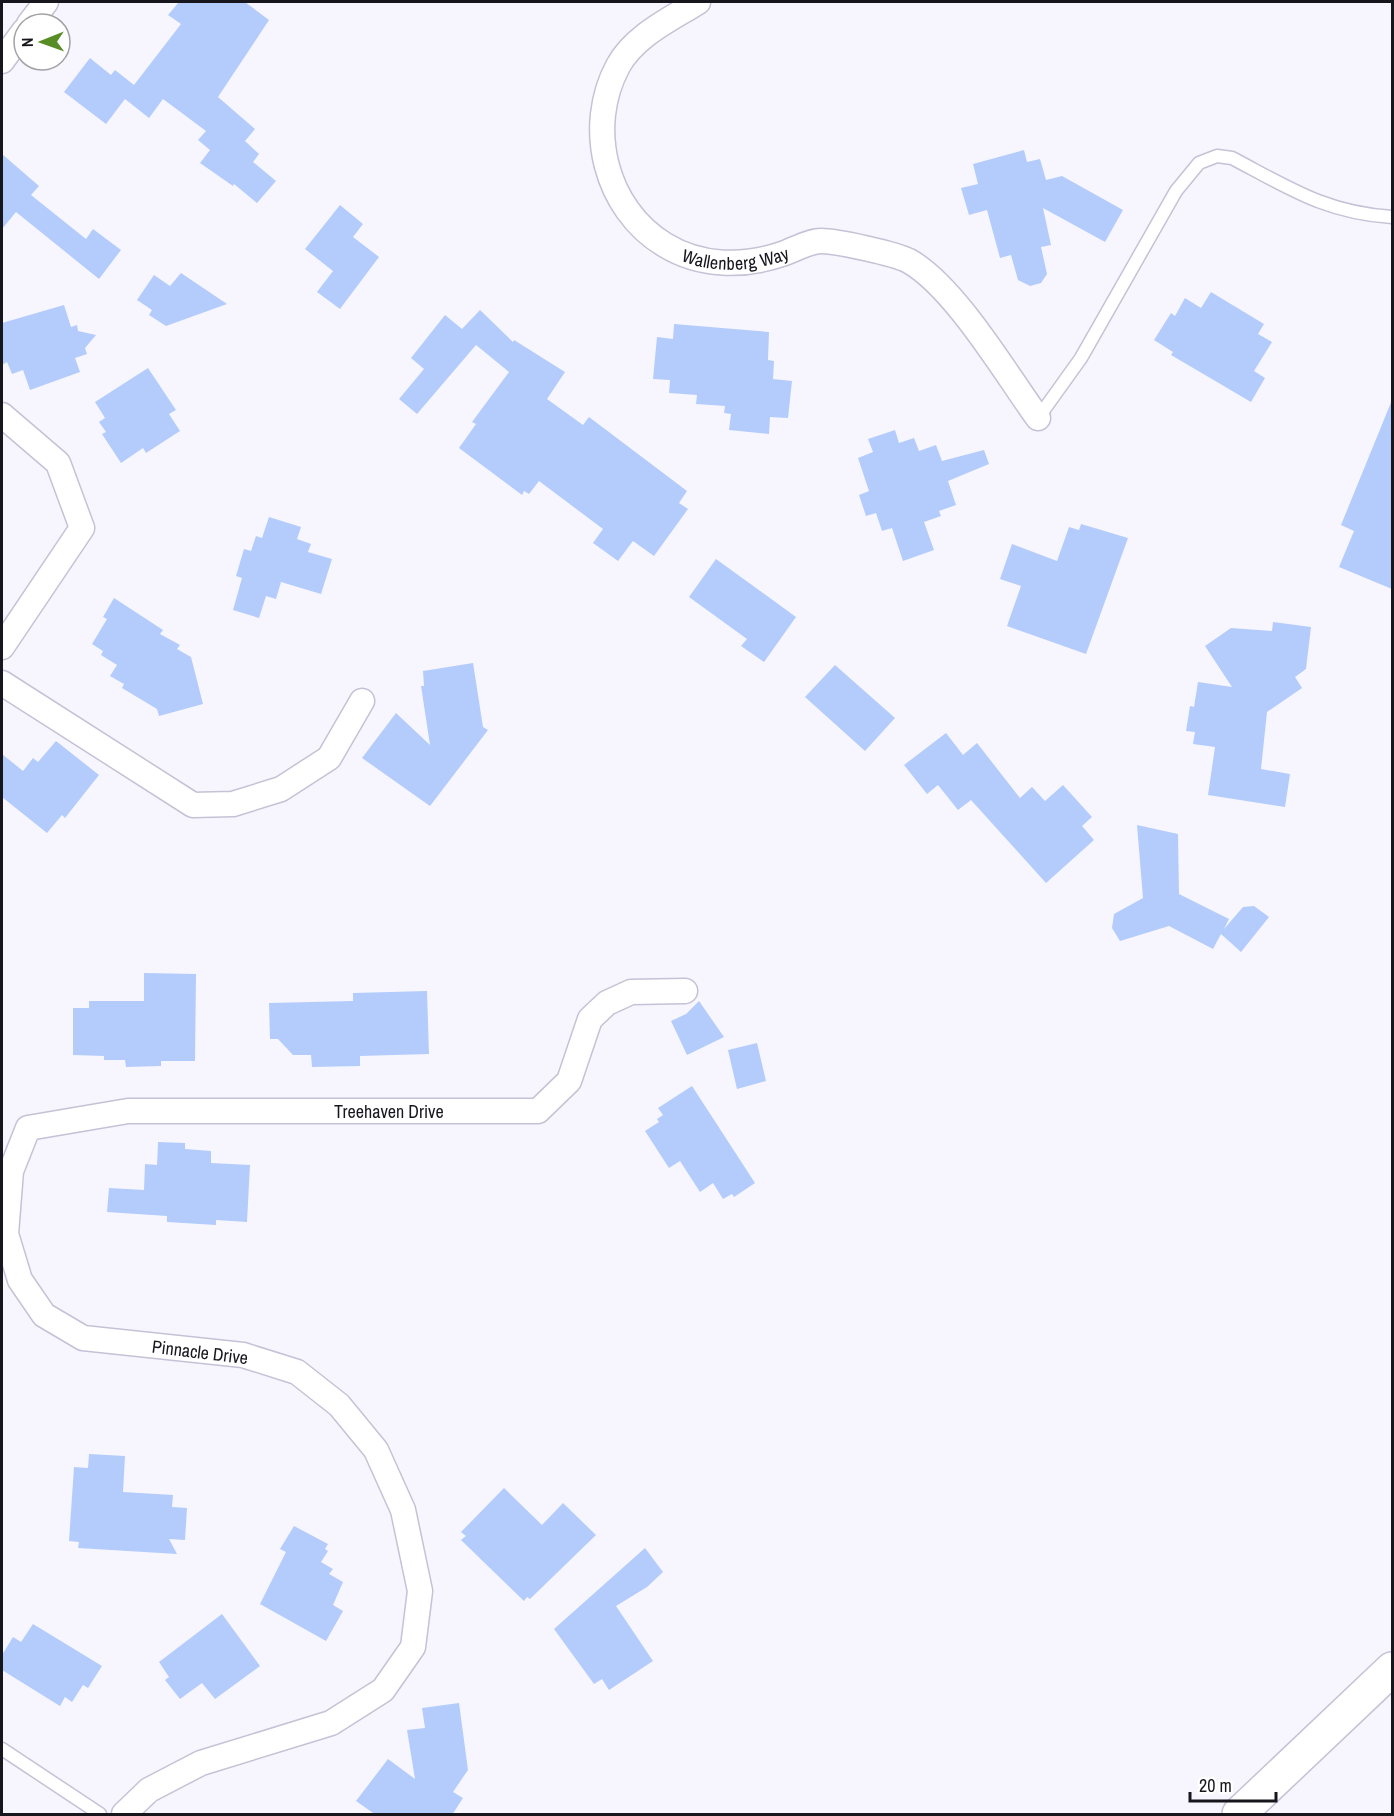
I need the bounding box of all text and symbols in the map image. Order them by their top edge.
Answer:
north arrow [12,12,72,72]
text: N [16,37,38,47]
street label: Wallenberg Way [679,240,793,275]
street label: Treehaven Drive [334,1099,444,1124]
street label: Pinnacle Drive [150,1334,250,1370]
scale bar [1190,1765,1276,1803]
text: 20 m [1199,1773,1232,1798]

